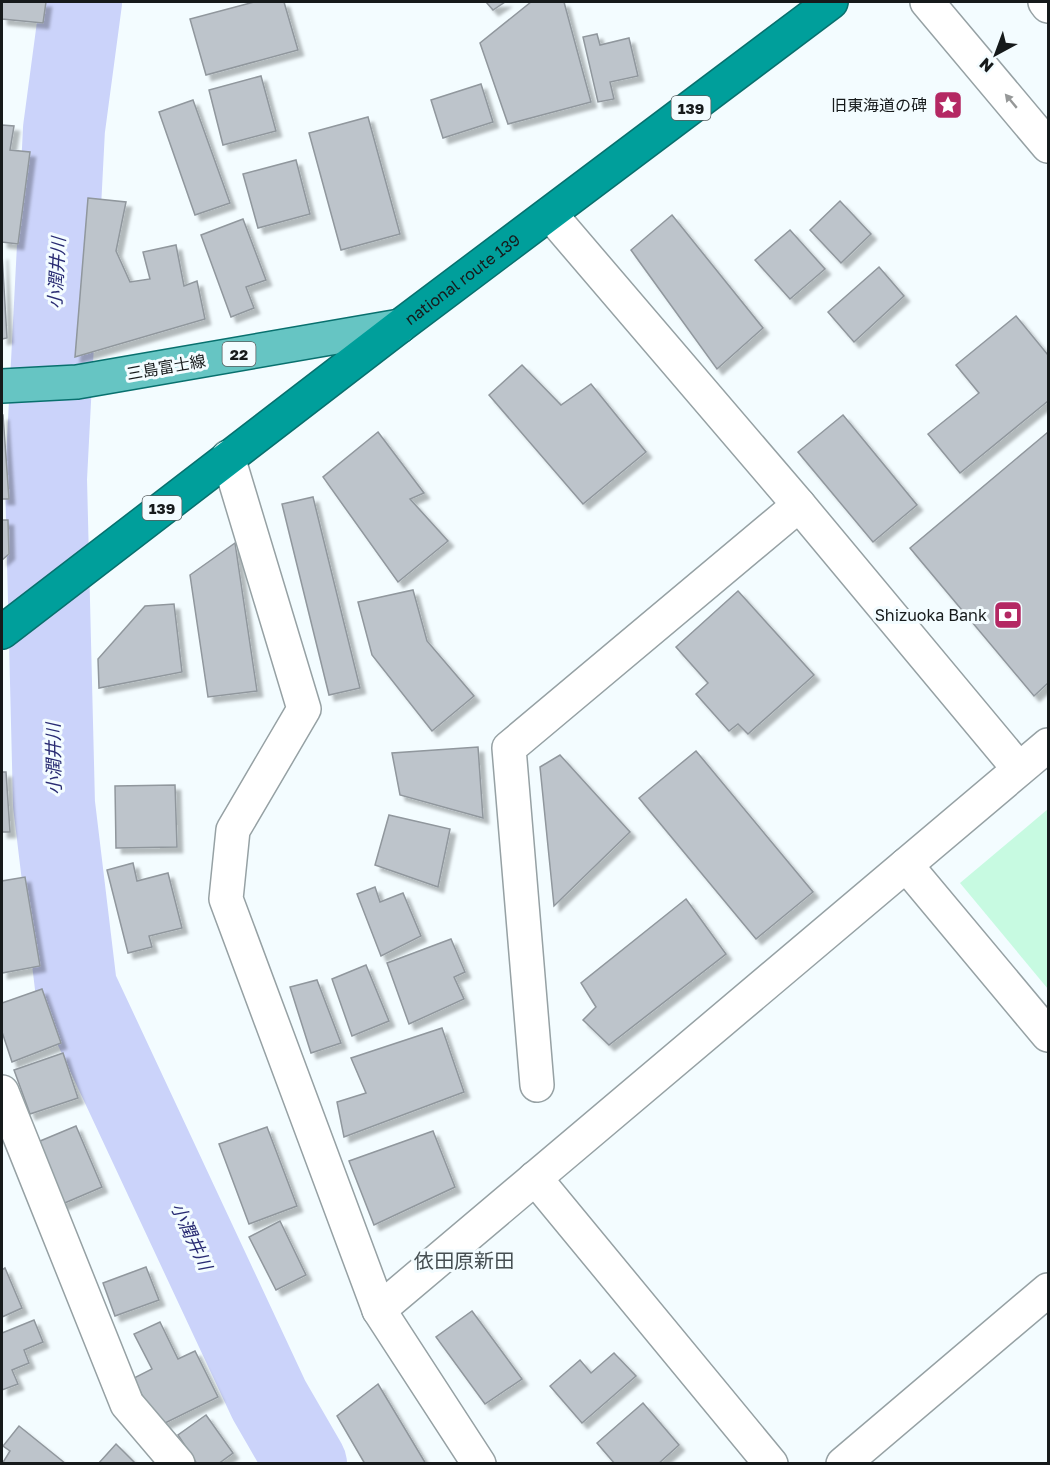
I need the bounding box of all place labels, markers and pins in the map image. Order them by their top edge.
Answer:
place icon: 旧東海道の碑 [932,89,964,121]
place label: 旧東海道の碑 [831,95,927,115]
bank icon: Shizuoka Bank [992,599,1024,631]
place label: Shizuoka Bank [875,605,987,625]

